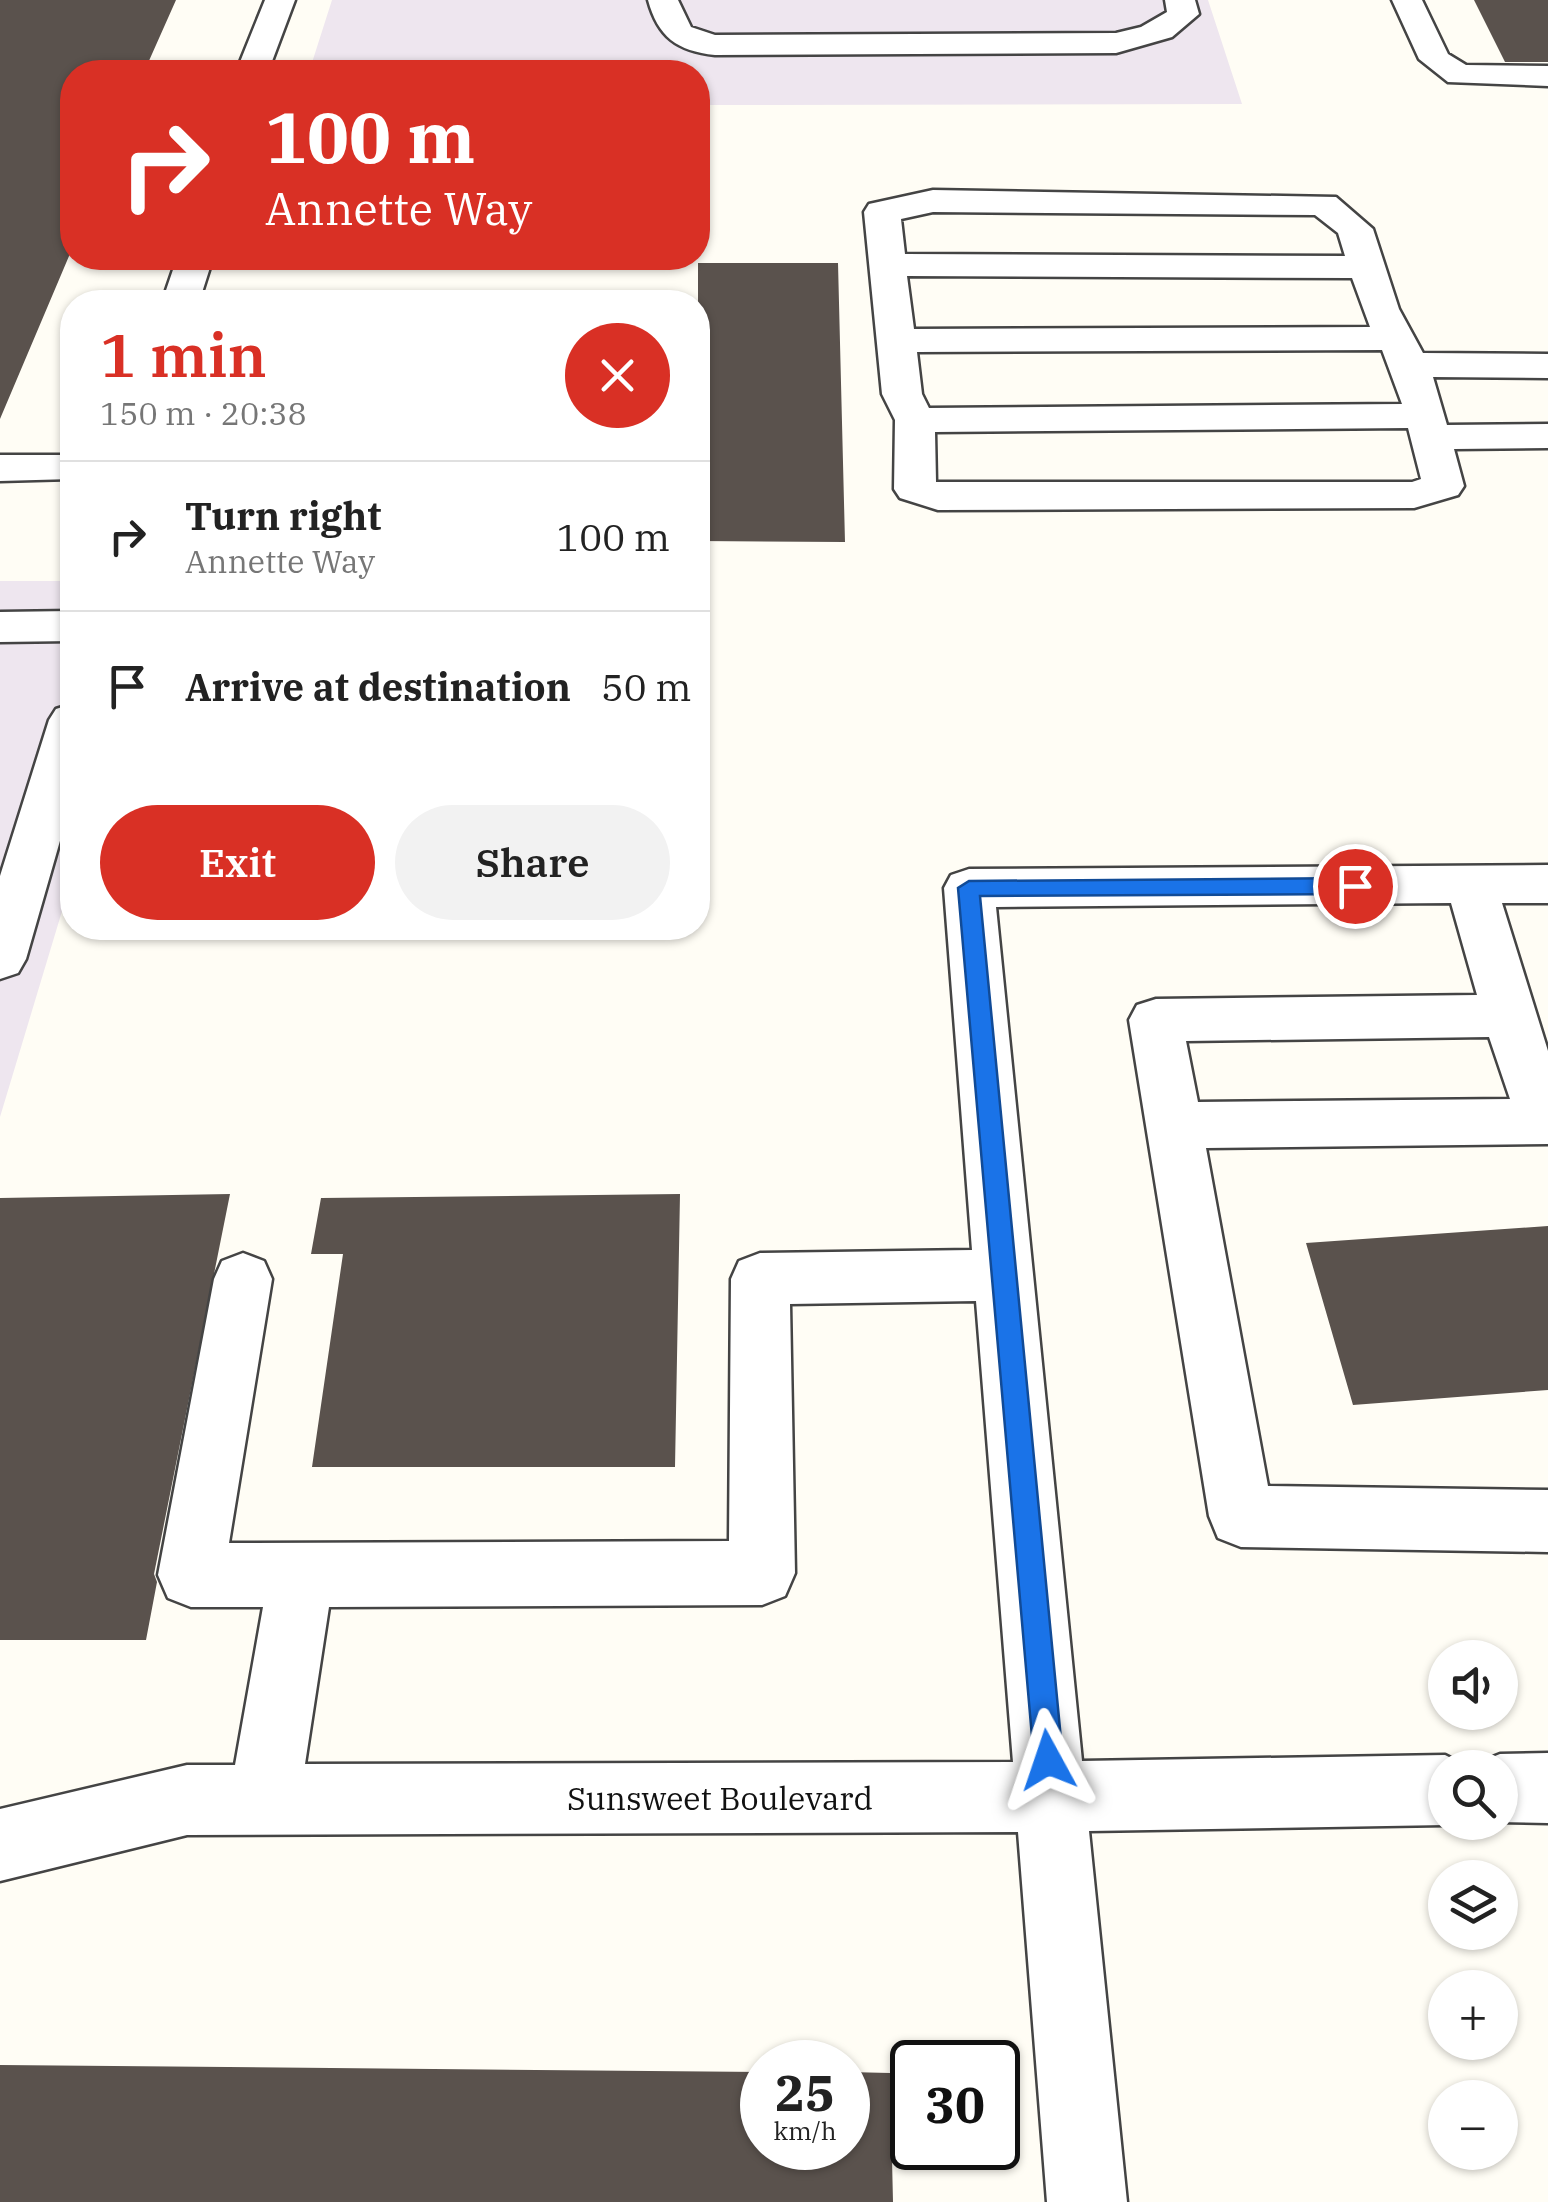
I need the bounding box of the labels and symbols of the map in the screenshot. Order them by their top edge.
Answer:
pin [1313,844,1398,929]
position arrow [996,1708,1100,1812]
street label: Sunsweet Boulevard [567,1777,873,1819]
speed limit sign: 30 [890,2040,1020,2170]

